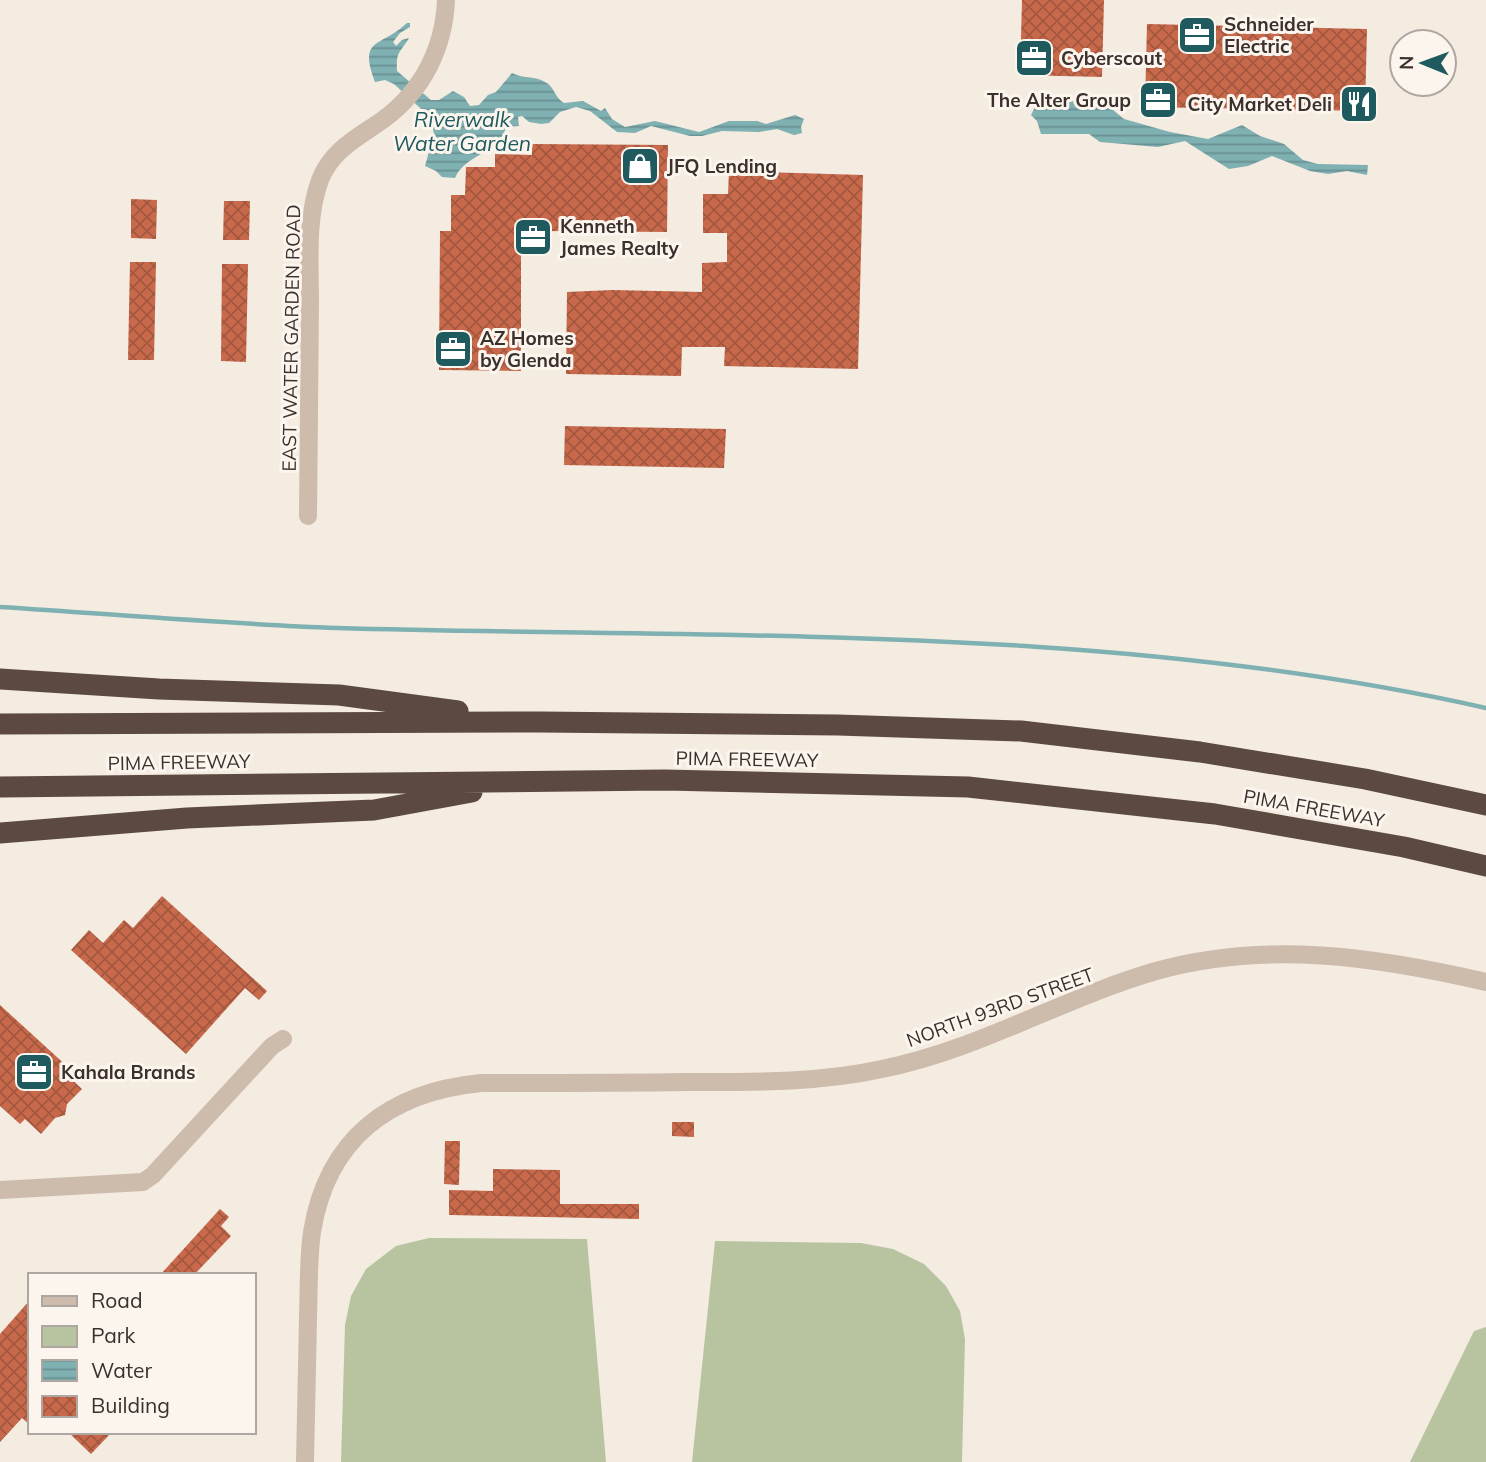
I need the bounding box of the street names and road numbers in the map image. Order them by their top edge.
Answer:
street label: EAST WATER GARDEN ROAD [277,204,305,472]
street label: PIMA FREEWAY [675,746,819,772]
street label: PIMA FREEWAY [107,749,251,775]
street label: PIMA FREEWAY [1242,784,1387,832]
street label: NORTH 93RD STREET [903,962,1097,1052]

